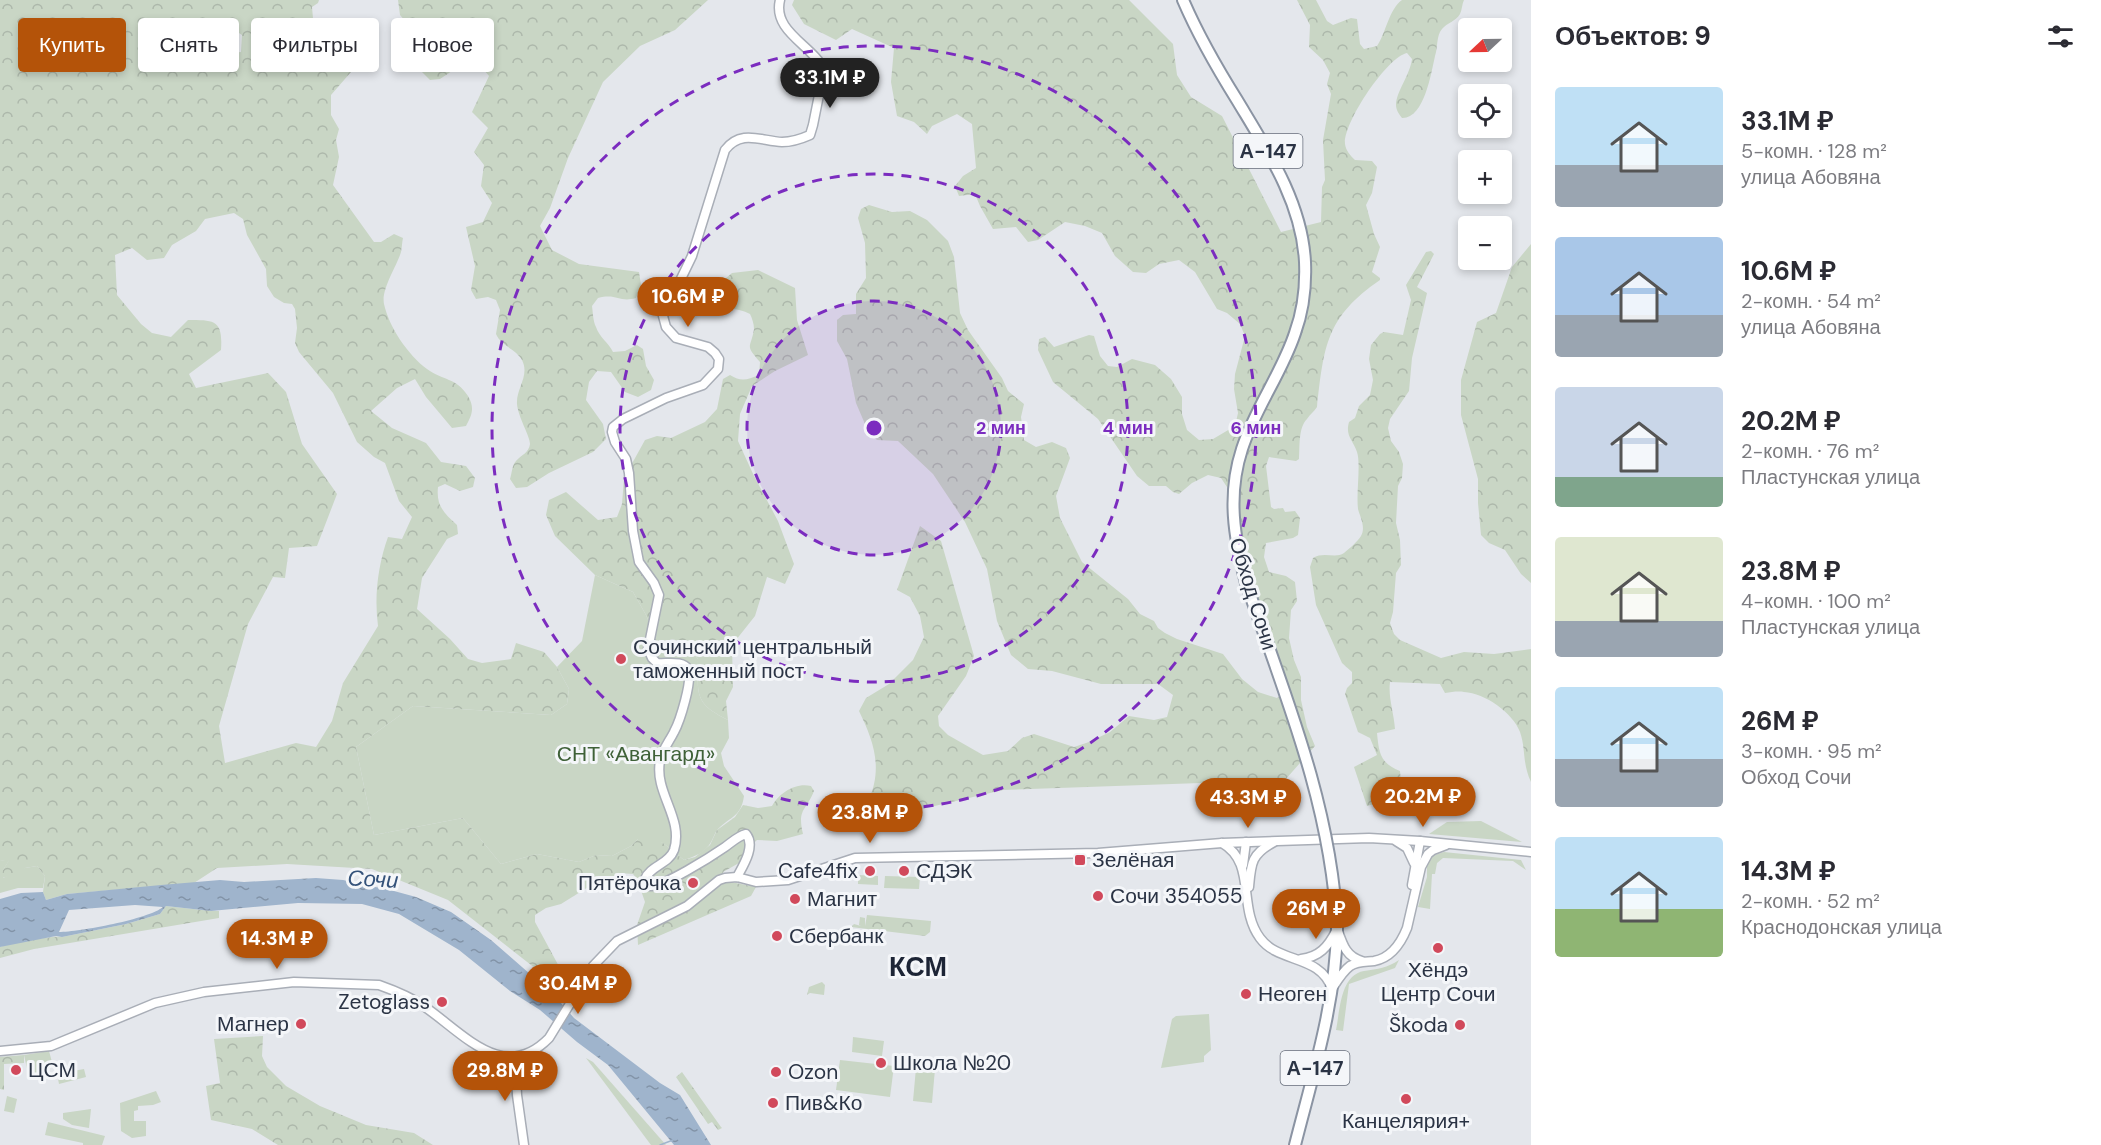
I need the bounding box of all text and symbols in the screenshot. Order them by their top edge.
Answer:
chip: Купить [18,18,126,72]
chip: Снять [138,18,239,72]
chip: Фильтры [251,18,379,72]
chip: Новое [391,18,494,72]
north arrow [1458,18,1512,72]
map controls [1458,18,1512,270]
text: Объектов: 9 [1555,19,1711,53]
icon: filters [2044,20,2077,53]
pin: 33.1M ₽ [775,58,885,109]
text: 33.1M ₽ [794,64,866,90]
button: locate [1458,84,1512,138]
text: 33.1M ₽ [1741,104,1834,138]
icon: home [1603,111,1675,183]
road number: А-147 [1234,134,1302,168]
text: 5-комн. · 128 m² [1741,138,1887,164]
button: + [1458,150,1512,204]
text: улица Абовяна [1741,164,1881,190]
button: − [1458,216,1512,270]
text: 10.6M ₽ [1741,254,1836,288]
icon: home [1603,261,1675,333]
pin: 10.6M ₽ [633,277,743,328]
text: 10.6M ₽ [651,283,725,309]
text: 2-комн. · 54 m² [1741,288,1881,314]
text: улица Абовяна [1741,314,1881,340]
text: 20.2M ₽ [1741,404,1841,438]
icon: home [1603,411,1675,483]
text: 2 мин [976,416,1026,440]
text: 4 мин [1102,416,1154,440]
text: 6 мин [1231,416,1281,440]
centre of rings [864,418,884,438]
text: 2-комн. · 76 m² [1741,438,1879,464]
text: Пластунская улица [1741,464,1920,490]
street label: Обход Сочи [1223,534,1283,654]
text: 23.8M ₽ [1741,554,1841,588]
icon: home [1603,561,1675,633]
text: 4-комн. · 100 m² [1741,588,1891,614]
text: Пластунская улица [1741,614,1920,640]
place label: Сочинский центральный таможенный пост [633,633,872,685]
marker: Сочинский центральный таможенный пост [614,652,628,666]
text: 26M ₽ [1741,704,1819,738]
icon: home [1603,711,1675,783]
text: 3-комн. · 95 m² [1741,738,1882,764]
park label: СНТ «Авангард» [557,740,715,768]
text: Обход Сочи [1741,764,1852,790]
pin: 20.2M ₽ [1368,777,1478,828]
pin: 43.3M ₽ [1193,778,1303,829]
text: 20.2M ₽ [1385,783,1461,809]
text: 43.3M ₽ [1209,784,1287,810]
pin: 23.8M ₽ [815,793,925,844]
text: 23.8M ₽ [832,799,908,825]
place label: Зелёная [1092,846,1174,874]
marker: Зелёная [1073,853,1087,867]
text: 14.3M ₽ [1741,854,1836,888]
place label: Cafe4fix [778,857,858,885]
place label: СДЭК [916,857,973,885]
icon: home [1603,861,1675,933]
water label: Сочи [347,863,399,895]
marker: Cafe4fix [863,864,877,878]
marker: СДЭК [897,864,911,878]
place label: Пятёрочка [578,869,681,897]
marker: Пятёрочка [686,876,700,890]
place label: Сочи 354055 [1110,882,1243,910]
place label: Магнит [807,885,877,913]
text: 2-комн. · 52 m² [1741,888,1880,914]
marker: Сочи 354055 [1091,889,1105,903]
pin: 26M ₽ [1274,889,1358,940]
marker: Магнит [788,892,802,906]
text: 26M ₽ [1286,895,1346,921]
text: Краснодонская улица [1741,914,1942,940]
pin: 14.3M ₽ [222,919,332,970]
place label: Сбербанк [789,922,884,950]
text: 14.3M ₽ [241,925,313,951]
marker: Сбербанк [770,929,784,943]
marker: Хёндэ Центр Сочи [1431,941,1445,955]
district label: КСМ [889,949,947,984]
place label: Хёндэ Центр Сочи [1381,956,1495,1008]
pin: 30.4M ₽ [523,964,633,1015]
text: 30.4M ₽ [539,970,617,996]
place label: Неоген [1258,980,1327,1008]
marker: Неоген [1239,987,1253,1001]
place label: Zetoglass [338,988,430,1016]
marker: Zetoglass [435,995,449,1009]
place label: Магнер [217,1010,289,1038]
place label: Škoda [1389,1011,1448,1039]
marker: Магнер [294,1017,308,1031]
marker: Škoda [1453,1018,1467,1032]
place label: Школа №20 [893,1049,1011,1077]
pin: 29.8M ₽ [450,1051,560,1102]
road number: А-147 [1280,1051,1350,1085]
place label: ЦСМ [28,1056,76,1084]
marker: Школа №20 [874,1056,888,1070]
text: 29.8M ₽ [467,1057,543,1083]
place label: Ozon [788,1058,838,1086]
marker: ЦСМ [9,1063,23,1077]
marker: Ozon [769,1065,783,1079]
place label: Пив&Ко [785,1089,862,1117]
marker: Канцелярия+ [1399,1092,1413,1106]
marker: Пив&Ко [766,1096,780,1110]
place label: Канцелярия+ [1342,1107,1470,1135]

